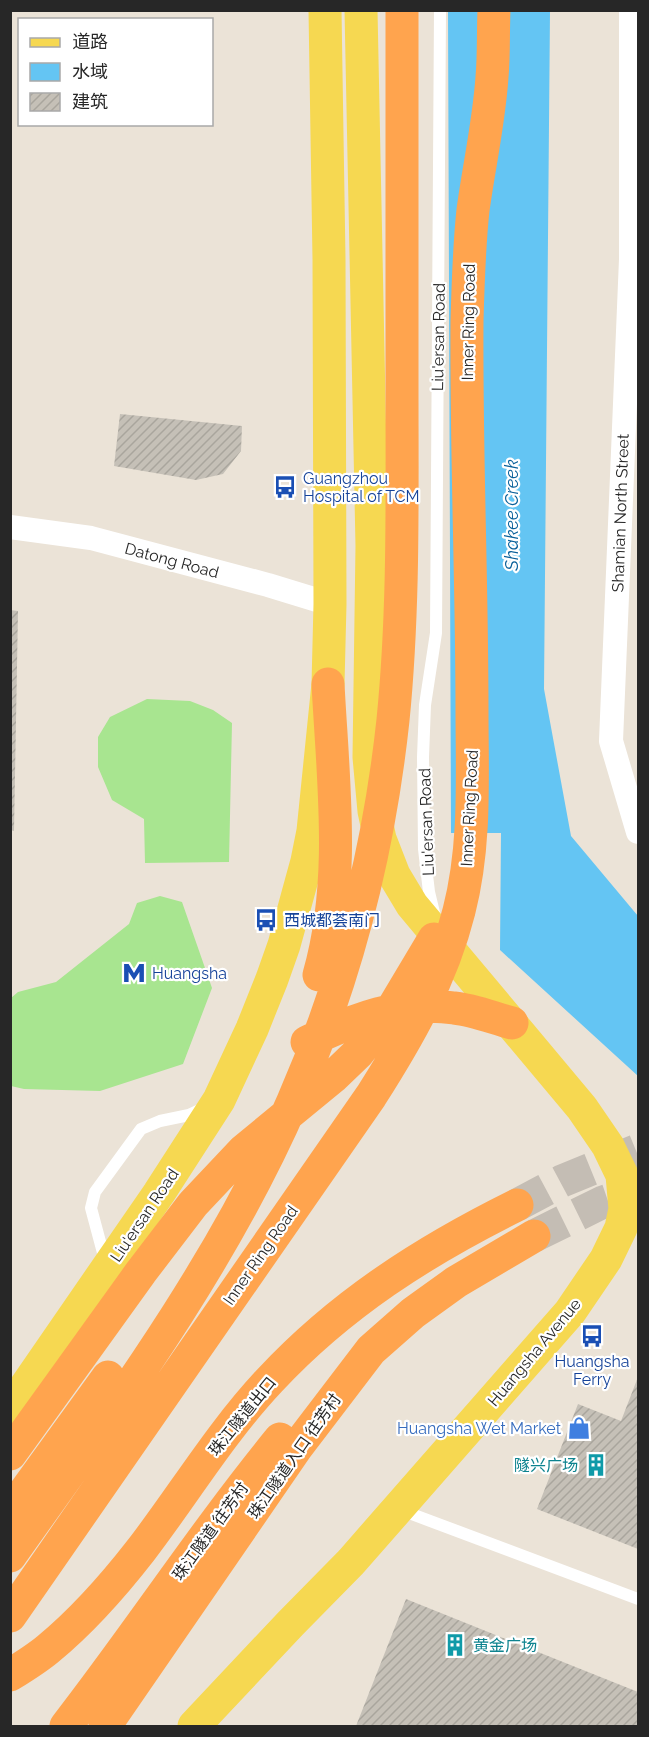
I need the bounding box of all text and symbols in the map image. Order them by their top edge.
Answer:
legend [18,18,213,126]
text: 道路 [72,31,108,52]
text: 水域 [72,61,108,82]
text: 建筑 [72,91,108,112]
street label: Inner Ring Road [458,263,479,381]
street label: Liu'ersan Road [428,283,449,391]
street label: Shamian North Street [608,433,633,593]
water label: Shakee Creek [501,459,522,572]
place label: Guangzhou Hospital of TCM [303,469,420,506]
bus stop icon: Guangzhou Hospital of TCM [272,474,298,500]
street label: Datong Road [123,539,221,582]
street label: Inner Ring Road [457,749,482,867]
street label: Liu'ersan Road [415,768,438,876]
bus stop icon: 西城都荟南门 [253,907,279,933]
place label: 西城都荟南门 [284,911,380,930]
metro station icon: Huangsha [121,960,147,986]
place label: Huangsha [152,964,227,983]
street label: Liu'ersan Road [106,1165,183,1265]
street label: Inner Ring Road [219,1202,302,1309]
street label: Huangsha Avenue [484,1295,585,1410]
bus stop icon: Huangsha Ferry [579,1323,605,1349]
place label: Huangsha Ferry [554,1352,630,1389]
street label: 珠江隧道出口 [205,1373,280,1460]
street label: 珠江隧道入口 往芳村 [244,1390,345,1522]
shop icon: Huangsha Wet Market [566,1415,592,1441]
place label: Huangsha Wet Market [397,1419,562,1438]
building icon: 隧兴广场 [583,1452,609,1478]
place label: 隧兴广场 [514,1456,578,1475]
street label: 珠江隧道 往芳村 [169,1479,252,1584]
building icon: 黄金广场 [442,1632,468,1658]
place label: 黄金广场 [473,1636,537,1655]

